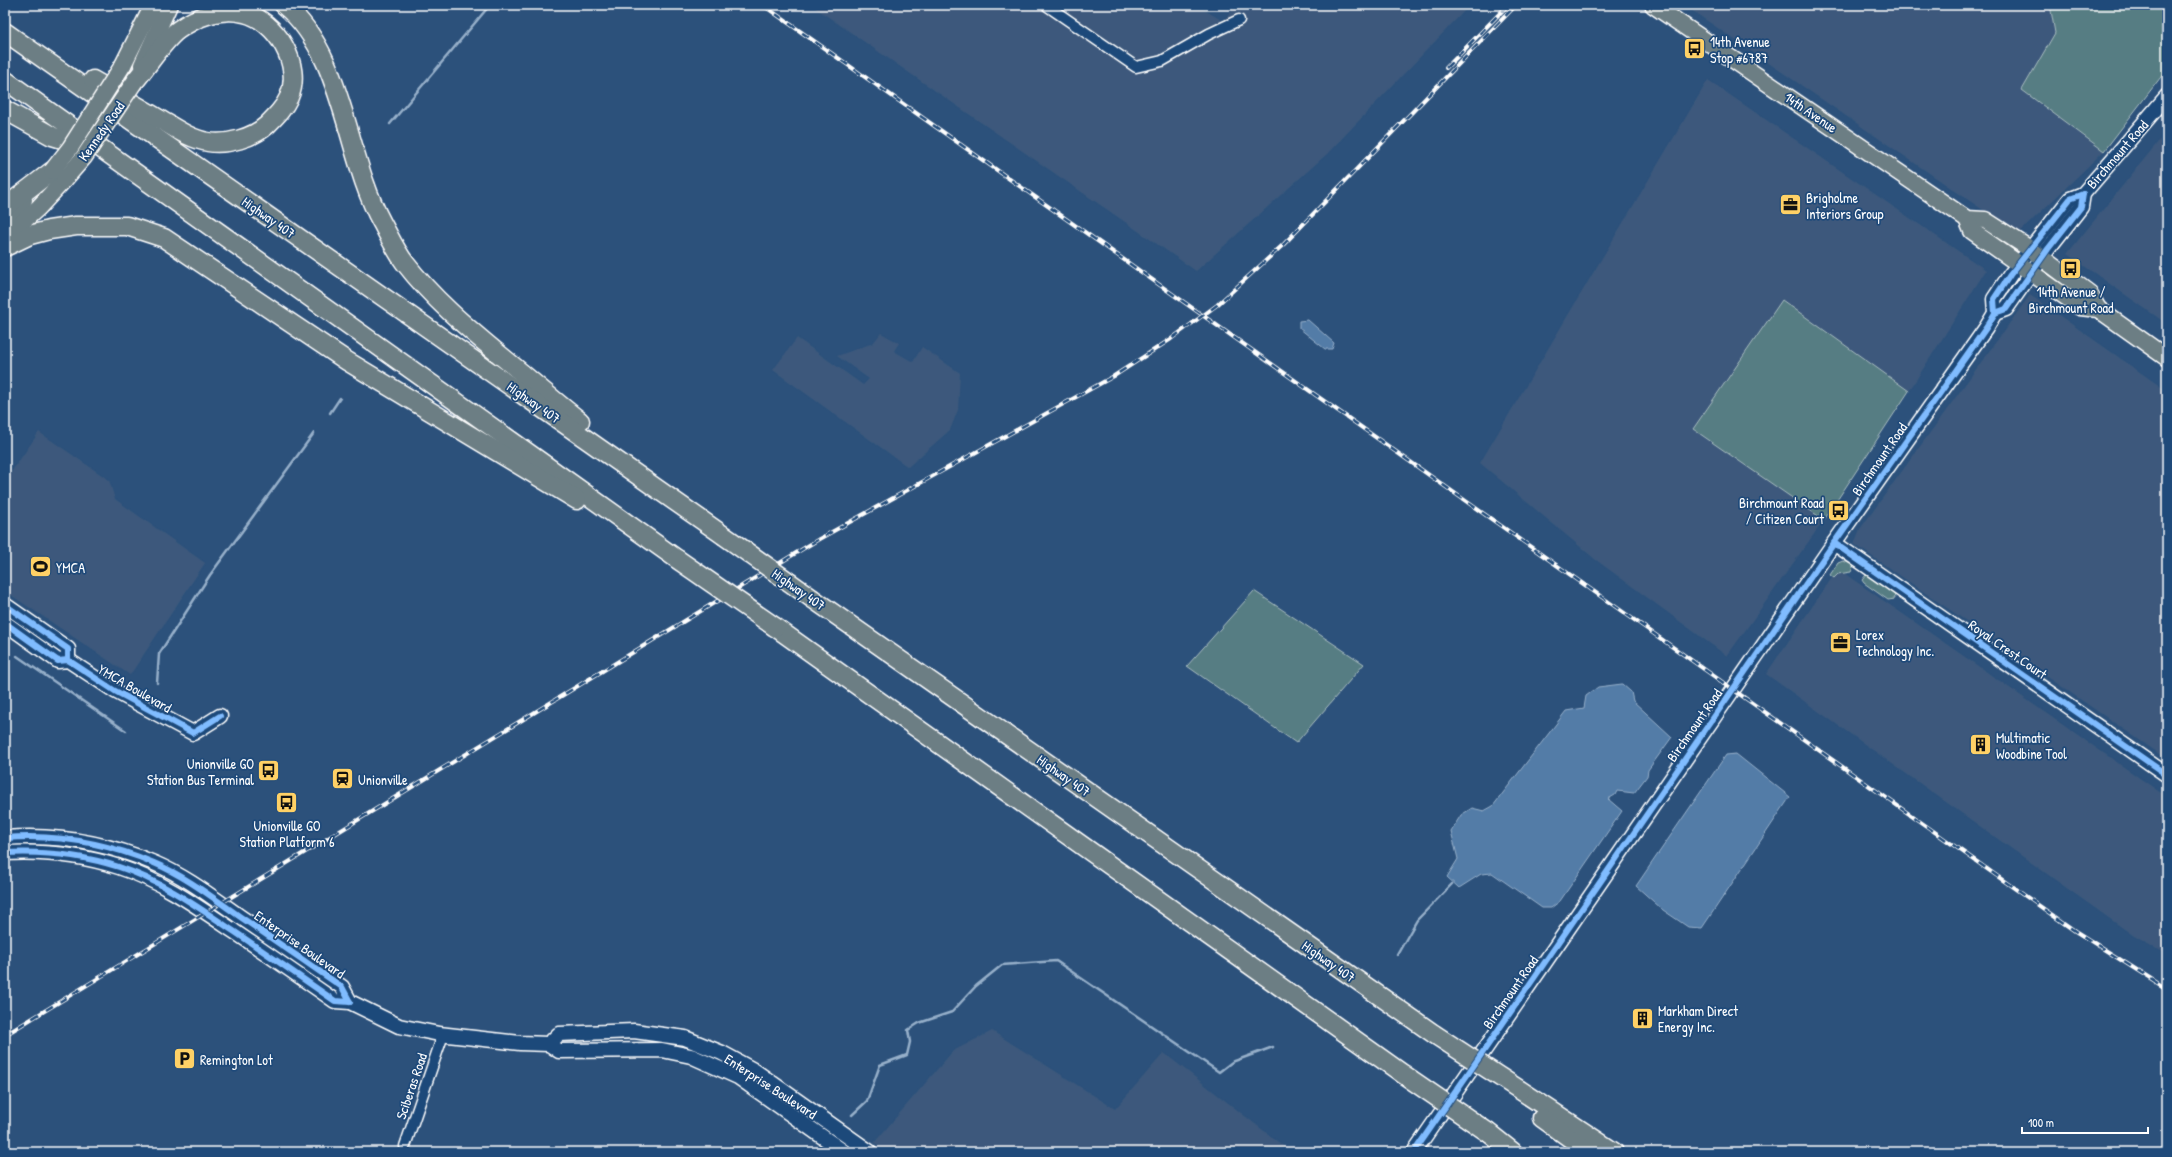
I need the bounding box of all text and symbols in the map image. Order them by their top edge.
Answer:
place label: 14th Avenue Stop #6787 [1710,32,1770,68]
bus stop icon: 14th Avenue Stop #6787 [1681,36,1707,62]
street label: 14th Avenue [1781,87,1841,137]
street label: Kennedy Road [74,97,130,165]
street label: Birchmount Road [2082,115,2152,192]
place label: Brigholme Interiors Group [1806,188,1884,224]
street label: Highway 407 [238,192,300,243]
office icon: Brigholme Interiors Group [1777,192,1803,218]
bus stop icon: 14th Avenue / Birchmount Road [2058,256,2084,282]
place label: 14th Avenue / Birchmount Road [2028,282,2114,317]
street label: Highway 407 [503,377,565,428]
street label: Birchmount Road [1847,418,1911,499]
place label: Birchmount Road / Citizen Court [1739,493,1825,528]
bus stop icon: Birchmount Road / Citizen Court [1826,497,1852,523]
sports icon: YMCA [27,554,53,580]
place label: YMCA [56,558,85,577]
street label: Highway 407 [768,564,830,615]
street label: Royal Crest Court [1964,615,2051,684]
place label: Lorex Technology Inc. [1856,625,1934,661]
office icon: Lorex Technology Inc. [1827,629,1853,655]
street label: YMCA Boulevard [95,659,176,717]
street label: Birchmount Road [1662,684,1726,765]
place label: Multimatic Woodbine Tool [1996,728,2067,763]
building icon: Multimatic Woodbine Tool [1967,732,1993,758]
street label: Highway 407 [1033,750,1095,801]
place label: Unionville GO Station Bus Terminal [147,754,254,789]
bus stop icon: Unionville GO Station Bus Terminal [256,758,282,784]
station icon: Unionville [330,766,356,792]
place label: Unionville [358,770,408,789]
bus stop icon: Unionville GO Station Platform 6 [274,790,300,816]
place label: Unionville GO Station Platform 6 [239,816,335,851]
street label: Enterprise Boulevard [250,906,350,983]
street label: Highway 407 [1298,936,1360,987]
street label: Birchmount Road [1478,951,1542,1032]
place label: Markham Direct Energy Inc. [1658,1001,1738,1037]
building icon: Markham Direct Energy Inc. [1630,1005,1656,1031]
parking icon: Remington Lot [172,1046,198,1072]
street label: Enterprise Boulevard [721,1049,821,1124]
place label: Remington Lot [200,1050,273,1070]
street label: Sciberas Road [391,1050,431,1122]
scale bar [2022,1109,2148,1135]
text: 100 m [2028,1114,2054,1131]

